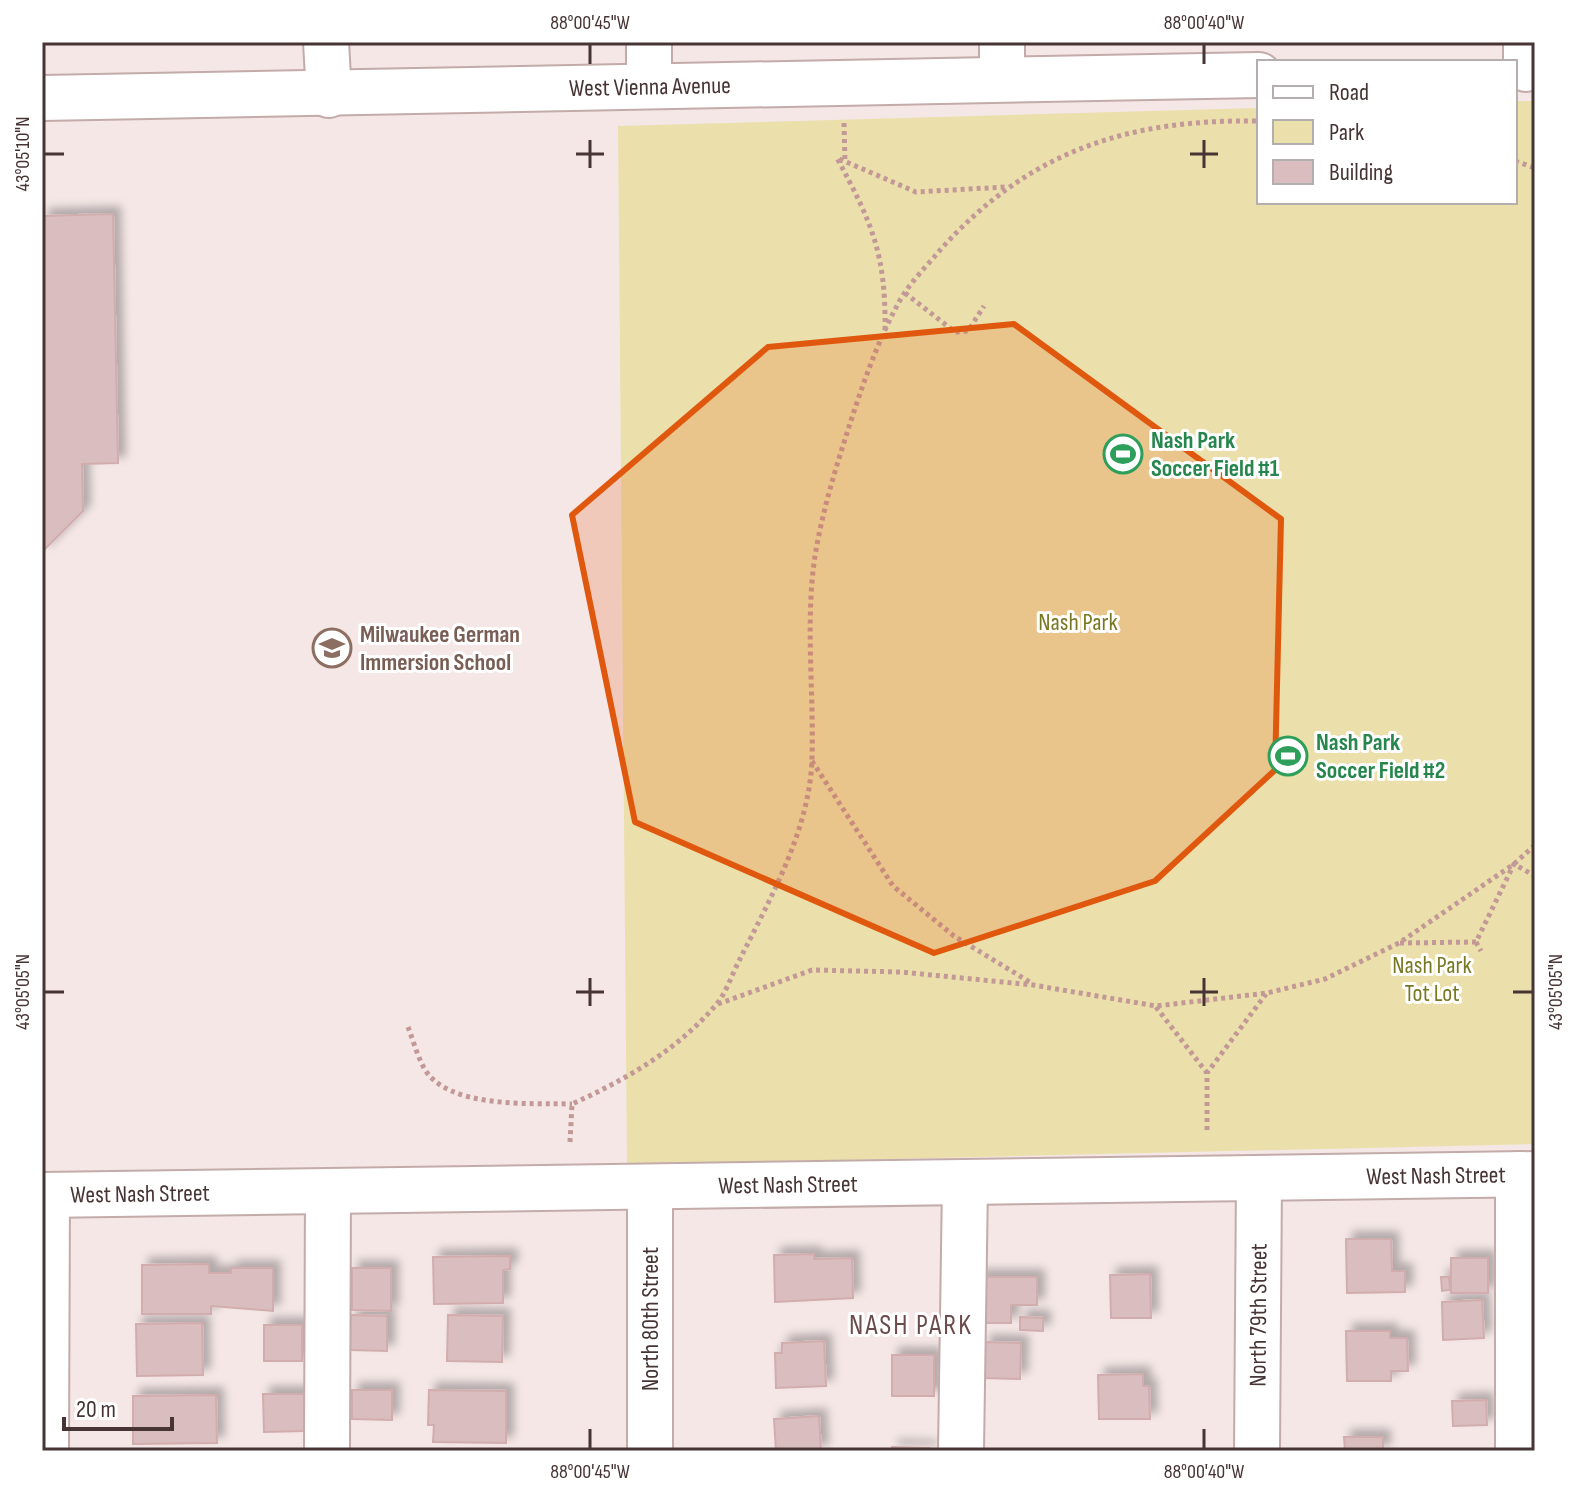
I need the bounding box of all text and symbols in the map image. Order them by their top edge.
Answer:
text: 88°00'45"W [550,11,630,35]
text: 88°00'40"W [1164,11,1244,35]
legend [1257,60,1517,204]
street label: West Vienna Avenue [569,71,731,103]
text: Road [1329,78,1369,107]
text: 43°05'10"N [11,117,35,191]
text: Park [1329,118,1364,147]
text: Building [1329,158,1393,187]
place label: Nash Park Soccer Field #1 [1151,426,1280,483]
sports icon: Nash Park Soccer Field #1 [1102,433,1144,475]
park label: Nash Park [1038,608,1118,637]
place label: Milwaukee German Immersion School [360,620,520,677]
school or university icon: Milwaukee German Immersion School [311,627,353,669]
place label: Nash Park Soccer Field #2 [1316,728,1445,785]
sports icon: Nash Park Soccer Field #2 [1267,735,1309,777]
park label: Nash Park Tot Lot [1392,951,1472,1008]
text: 43°05'05"N [11,954,35,1030]
text: 43°05'05"N [1544,954,1568,1030]
street label: West Nash Street [1366,1160,1506,1191]
street label: West Nash Street [718,1170,858,1200]
street label: West Nash Street [70,1179,210,1210]
street label: North 79th Street [1243,1243,1274,1387]
street label: North 80th Street [636,1247,665,1391]
district label: NASH PARK [849,1309,973,1342]
scale bar [64,1381,172,1431]
text: 20 m [76,1395,116,1424]
text: 88°00'45"W [550,1460,630,1484]
text: 88°00'40"W [1164,1460,1244,1484]

